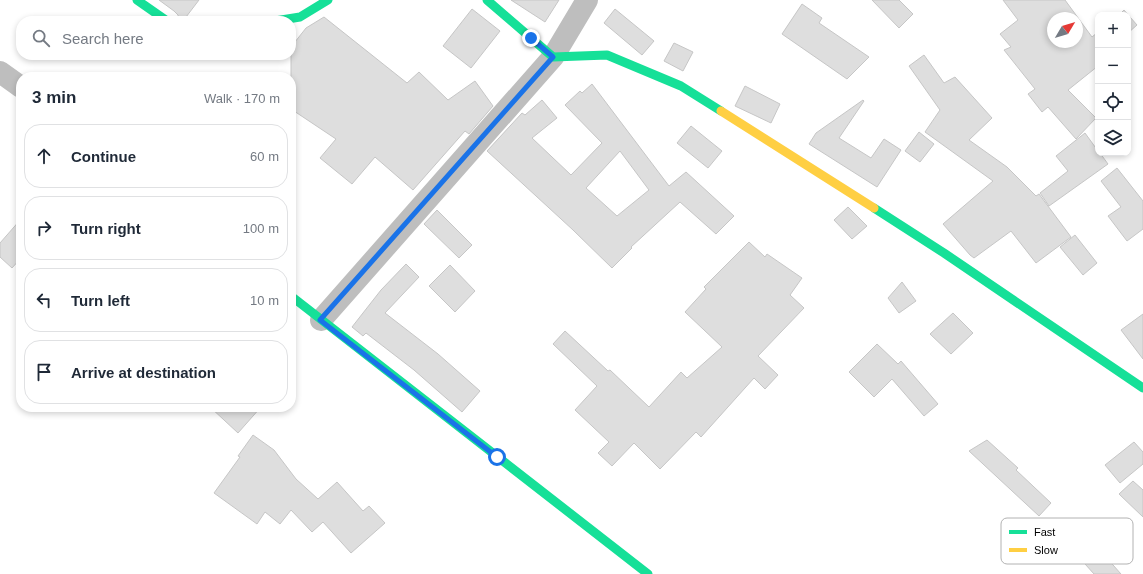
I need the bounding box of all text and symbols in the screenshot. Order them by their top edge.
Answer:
north arrow [1047,12,1083,48]
map controls [1095,12,1131,156]
button: + [1095,12,1131,48]
search box [16,16,296,60]
icon: search [30,27,52,49]
route end [522,29,540,47]
text: Search here [62,30,144,47]
button: − [1095,48,1131,84]
button: locate [1095,84,1131,120]
text: 3 min [32,88,76,107]
text: Walk · 170 m [204,91,280,106]
button: layers [1095,120,1131,156]
icon: ahead [33,145,55,167]
text: Continue [71,148,136,165]
text: 60 m [250,149,279,164]
icon: right [33,217,55,239]
text: Turn right [71,220,141,237]
text: 100 m [243,221,279,236]
icon: left [33,289,55,311]
text: Turn left [71,292,130,309]
text: 10 m [250,293,279,308]
icon: arrive [33,361,55,383]
text: Arrive at destination [71,364,216,381]
route start [488,448,506,466]
legend [1001,518,1133,564]
text: Fast [1034,526,1055,538]
text: Slow [1034,544,1058,556]

